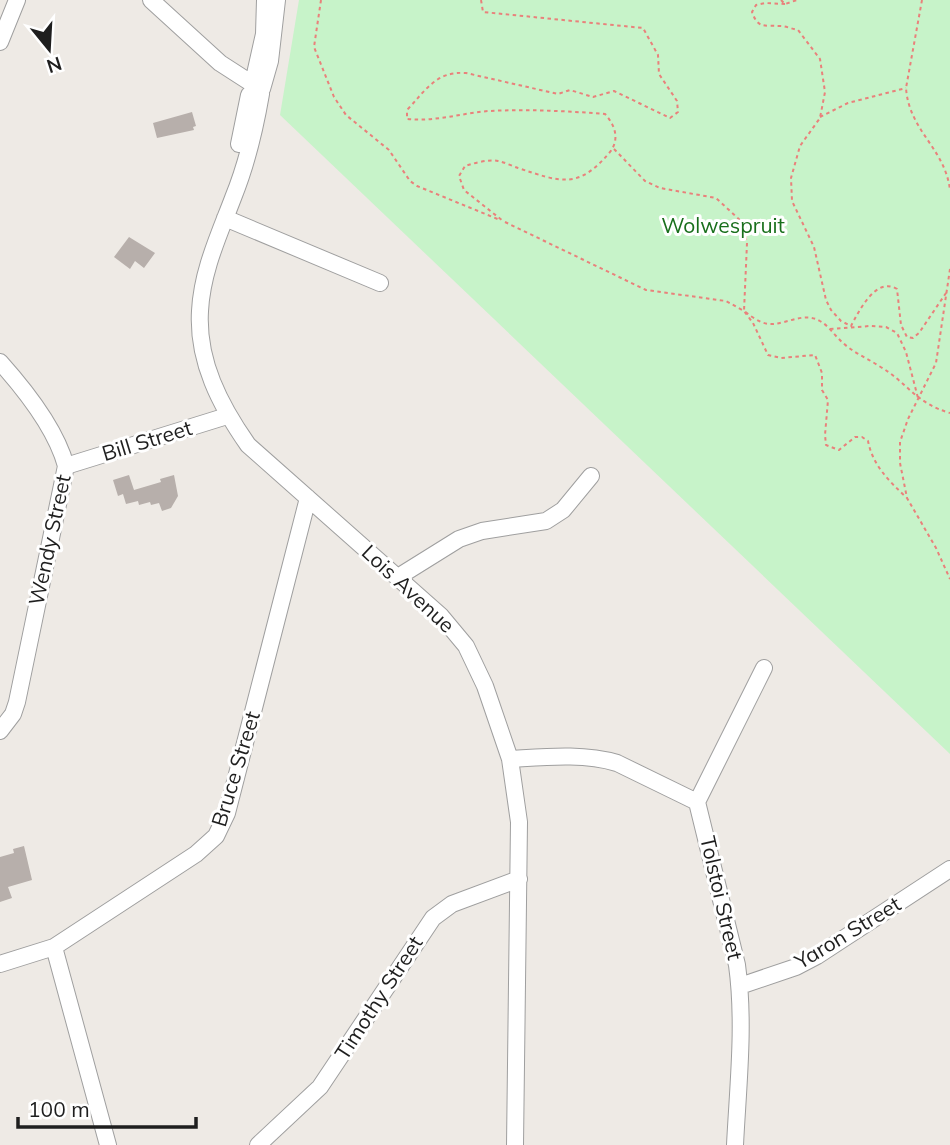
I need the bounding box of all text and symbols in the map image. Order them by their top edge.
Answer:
north arrow [14,14,84,84]
text: N [44,52,65,79]
park label: Wolwespruit [661,212,785,238]
street label: Bill Street [99,414,195,466]
street label: Wendy Street [22,472,76,608]
street label: Lois Avenue [357,539,460,638]
street label: Bruce Street [205,708,265,829]
street label: Tolstoi Street [695,833,749,962]
street label: Yaron Street [789,890,905,974]
street label: Timothy Street [329,931,428,1064]
scale bar [18,1086,196,1130]
text: 100 m [28,1096,90,1122]

